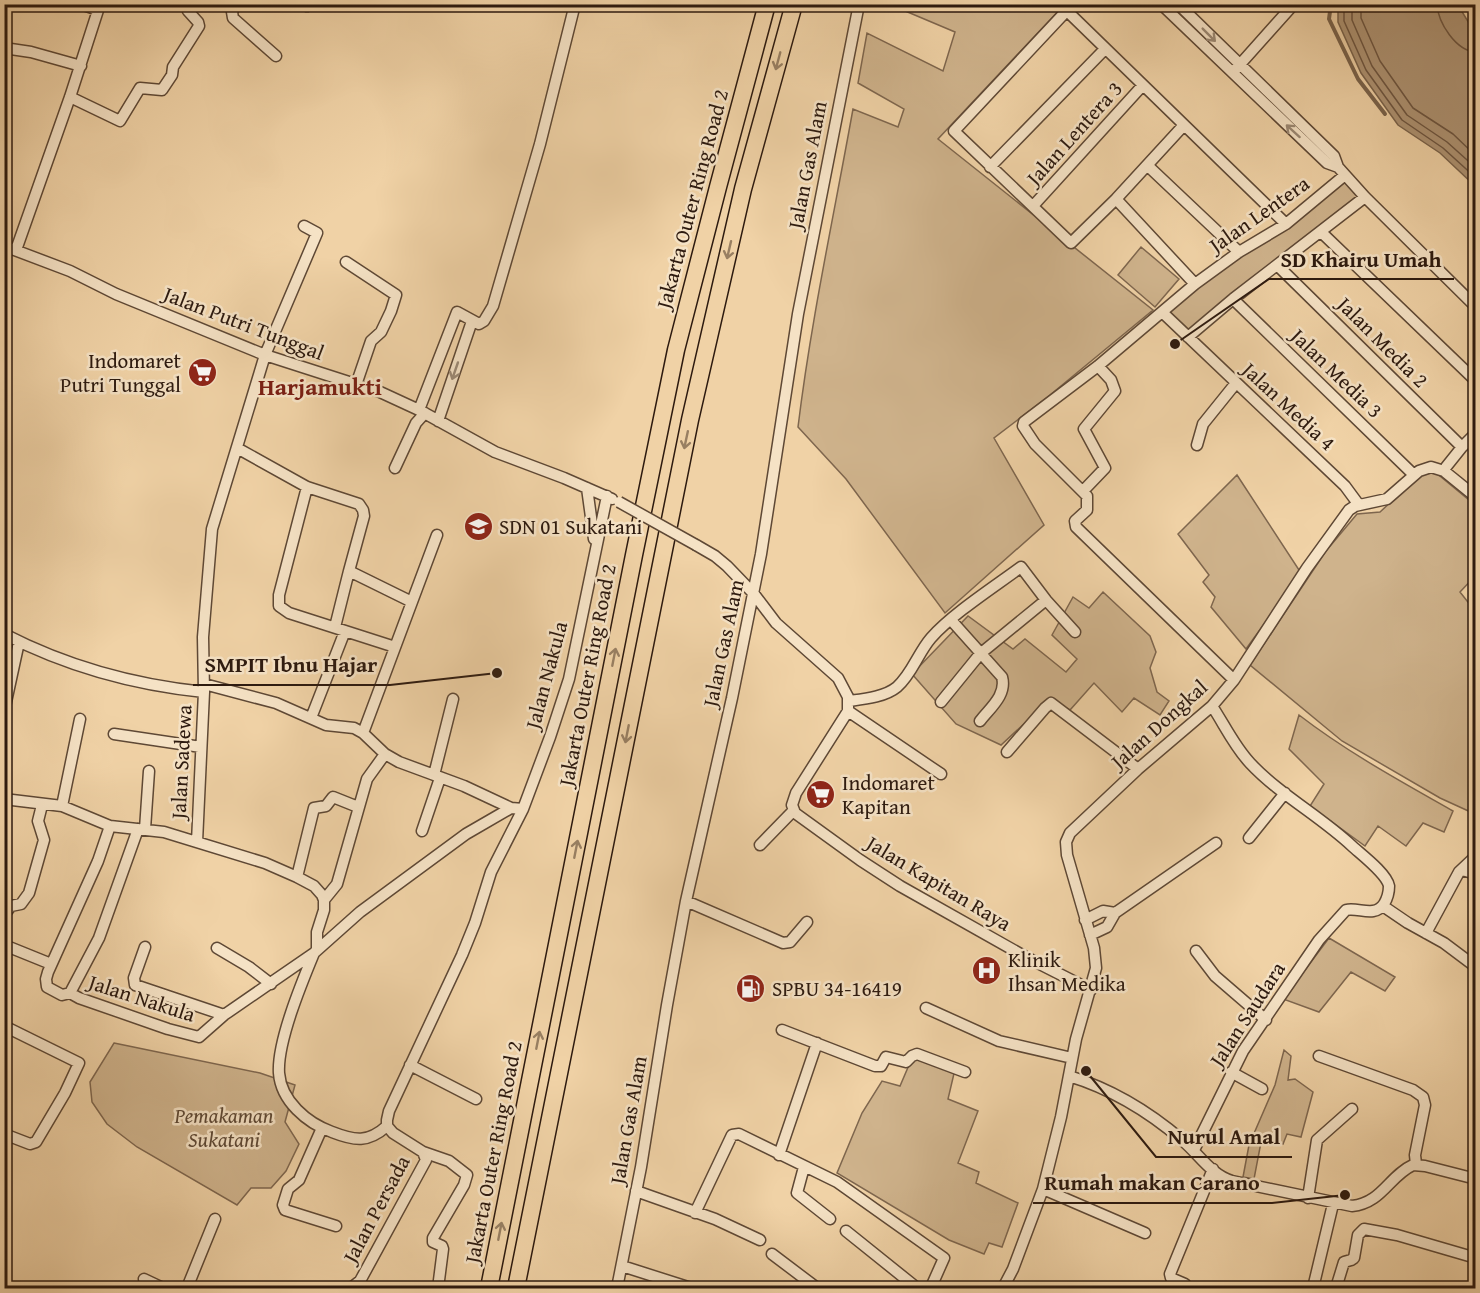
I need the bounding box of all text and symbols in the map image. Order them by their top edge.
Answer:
one-way arrow [1201,27,1216,42]
one-way arrow [772,51,783,70]
street label: Jalan Lentera 3 [1017,74,1129,194]
street label: Jakarta Outer Ring Road 2 [647,86,736,315]
street label: Jalan Gas Alam [779,98,835,235]
one-way arrow [1286,124,1301,138]
street label: Jalan Lentera [1200,168,1316,262]
callout: SD Khairu Umah [1269,239,1454,279]
one-way arrow [723,240,735,259]
text: SD Khairu Umah [1280,243,1442,275]
street label: Jalan Putri Tunggal [156,277,329,368]
street label: Jalan Media 2 [1328,287,1436,395]
street label: Jalan Media 3 [1282,319,1390,425]
place label: Indomaret Putri Tunggal [60,345,182,400]
street label: Jalan Media 4 [1233,353,1343,457]
supermarket icon: Indomaret Putri Tunggal [186,356,218,388]
one-way arrow [448,361,459,380]
district label: Harjamukti [258,369,382,404]
one-way arrow [680,430,691,449]
school or university icon: SDN 01 Sukatani [462,510,494,542]
place label: SDN 01 Sukatani [499,511,643,542]
street label: Jakarta Outer Ring Road 2 [550,561,624,792]
street label: Jalan Gas Alam [694,576,752,713]
street label: Jalan Nakula [516,618,575,735]
callout: SMPIT Ibnu Hajar [193,645,390,685]
text: SMPIT Ibnu Hajar [205,648,377,680]
one-way arrow [609,648,620,668]
street label: Jalan Dongkal [1101,672,1214,778]
street label: Jalan Sadewa [162,704,199,823]
one-way arrow [621,724,632,743]
place label: Indomaret Kapitan [842,767,935,822]
supermarket icon: Indomaret Kapitan [805,778,837,810]
street label: Jalan Kapitan Raya [858,826,1017,939]
one-way arrow [571,839,582,859]
place label: Klinik Ihsan Medika [1008,944,1126,999]
hospital icon: Klinik Ihsan Medika [971,955,1003,987]
street label: Jalan Saudara [1200,955,1293,1075]
street label: Jalan Nakula [82,965,199,1030]
fuel station icon: SPBU 34-16419 [735,972,767,1004]
place label: SPBU 34-16419 [772,973,902,1004]
one-way arrow [533,1031,544,1050]
street label: Jakarta Outer Ring Road 2 [456,1038,530,1269]
street label: Jalan Gas Alam [601,1053,655,1190]
park label: Pemakaman Sukatani [174,1100,274,1155]
callout: Nurul Amal [1156,1117,1292,1157]
text: Nurul Amal [1168,1120,1281,1152]
street label: Jalan Persada [333,1150,417,1271]
callout: Rumah makan Carano [1033,1163,1272,1203]
text: Rumah makan Carano [1044,1166,1260,1198]
one-way arrow [495,1222,506,1241]

